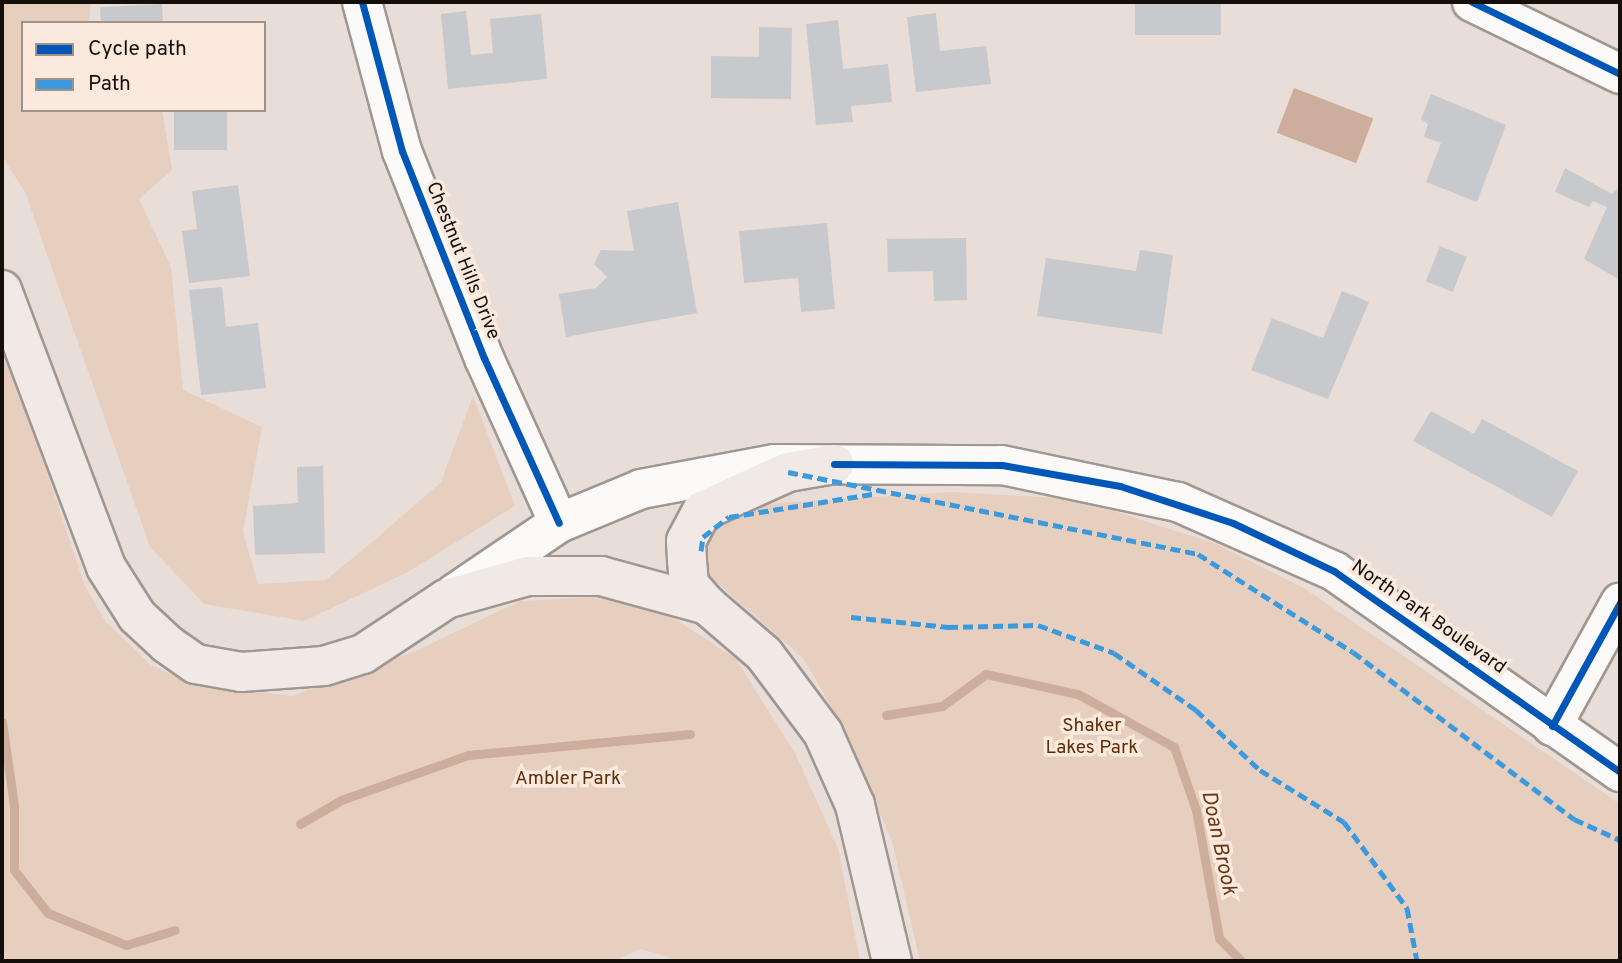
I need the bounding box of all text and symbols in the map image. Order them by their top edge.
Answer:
legend [21,21,266,112]
text: Cycle path [88,36,187,63]
text: Path [88,71,131,98]
street label: Chestnut Hills Drive [420,179,504,343]
street label: North Park Boulevard [1346,556,1510,680]
park label: Shaker Lakes Park [1046,716,1138,760]
park label: Ambler Park [515,769,621,791]
water label: Doan Brook [1195,789,1241,897]

